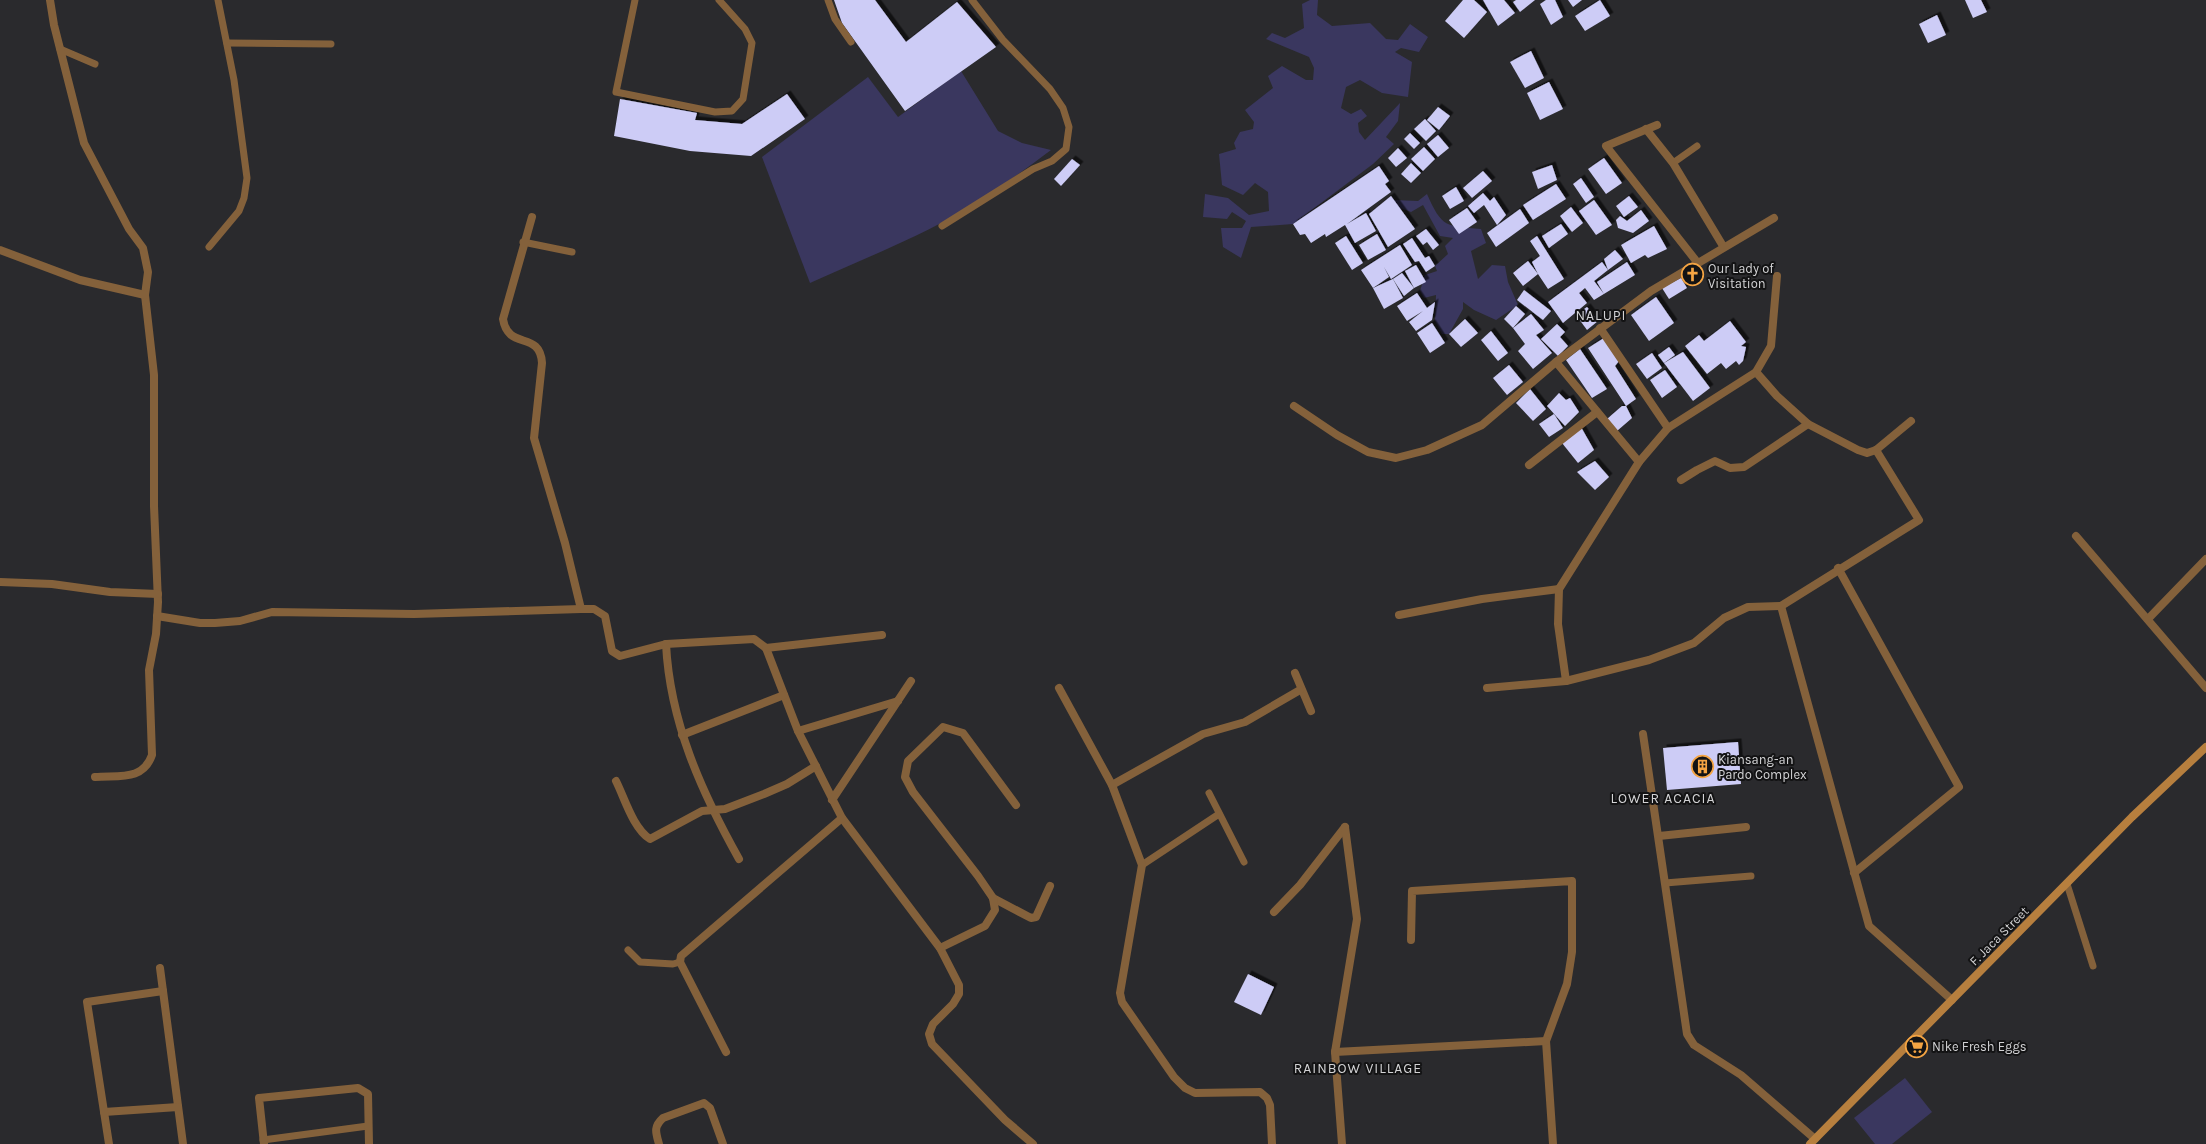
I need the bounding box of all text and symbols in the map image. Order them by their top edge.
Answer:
place label: Our Lady of Visitation [1708,261,1774,291]
church icon: Our Lady of Visitation [1679,262,1705,288]
district label: NALUPI [1576,307,1626,324]
place label: Kiansang-an Pardo Complex [1718,752,1807,782]
building icon: Kiansang-an Pardo Complex [1689,753,1715,779]
district label: LOWER ACACIA [1610,790,1716,807]
street label: F. Jaca Street [1966,903,2032,969]
supermarket icon: Nike Fresh Eggs [1904,1033,1930,1059]
place label: Nike Fresh Eggs [1932,1039,2027,1054]
district label: RAINBOW VILLAGE [1294,1060,1422,1077]

